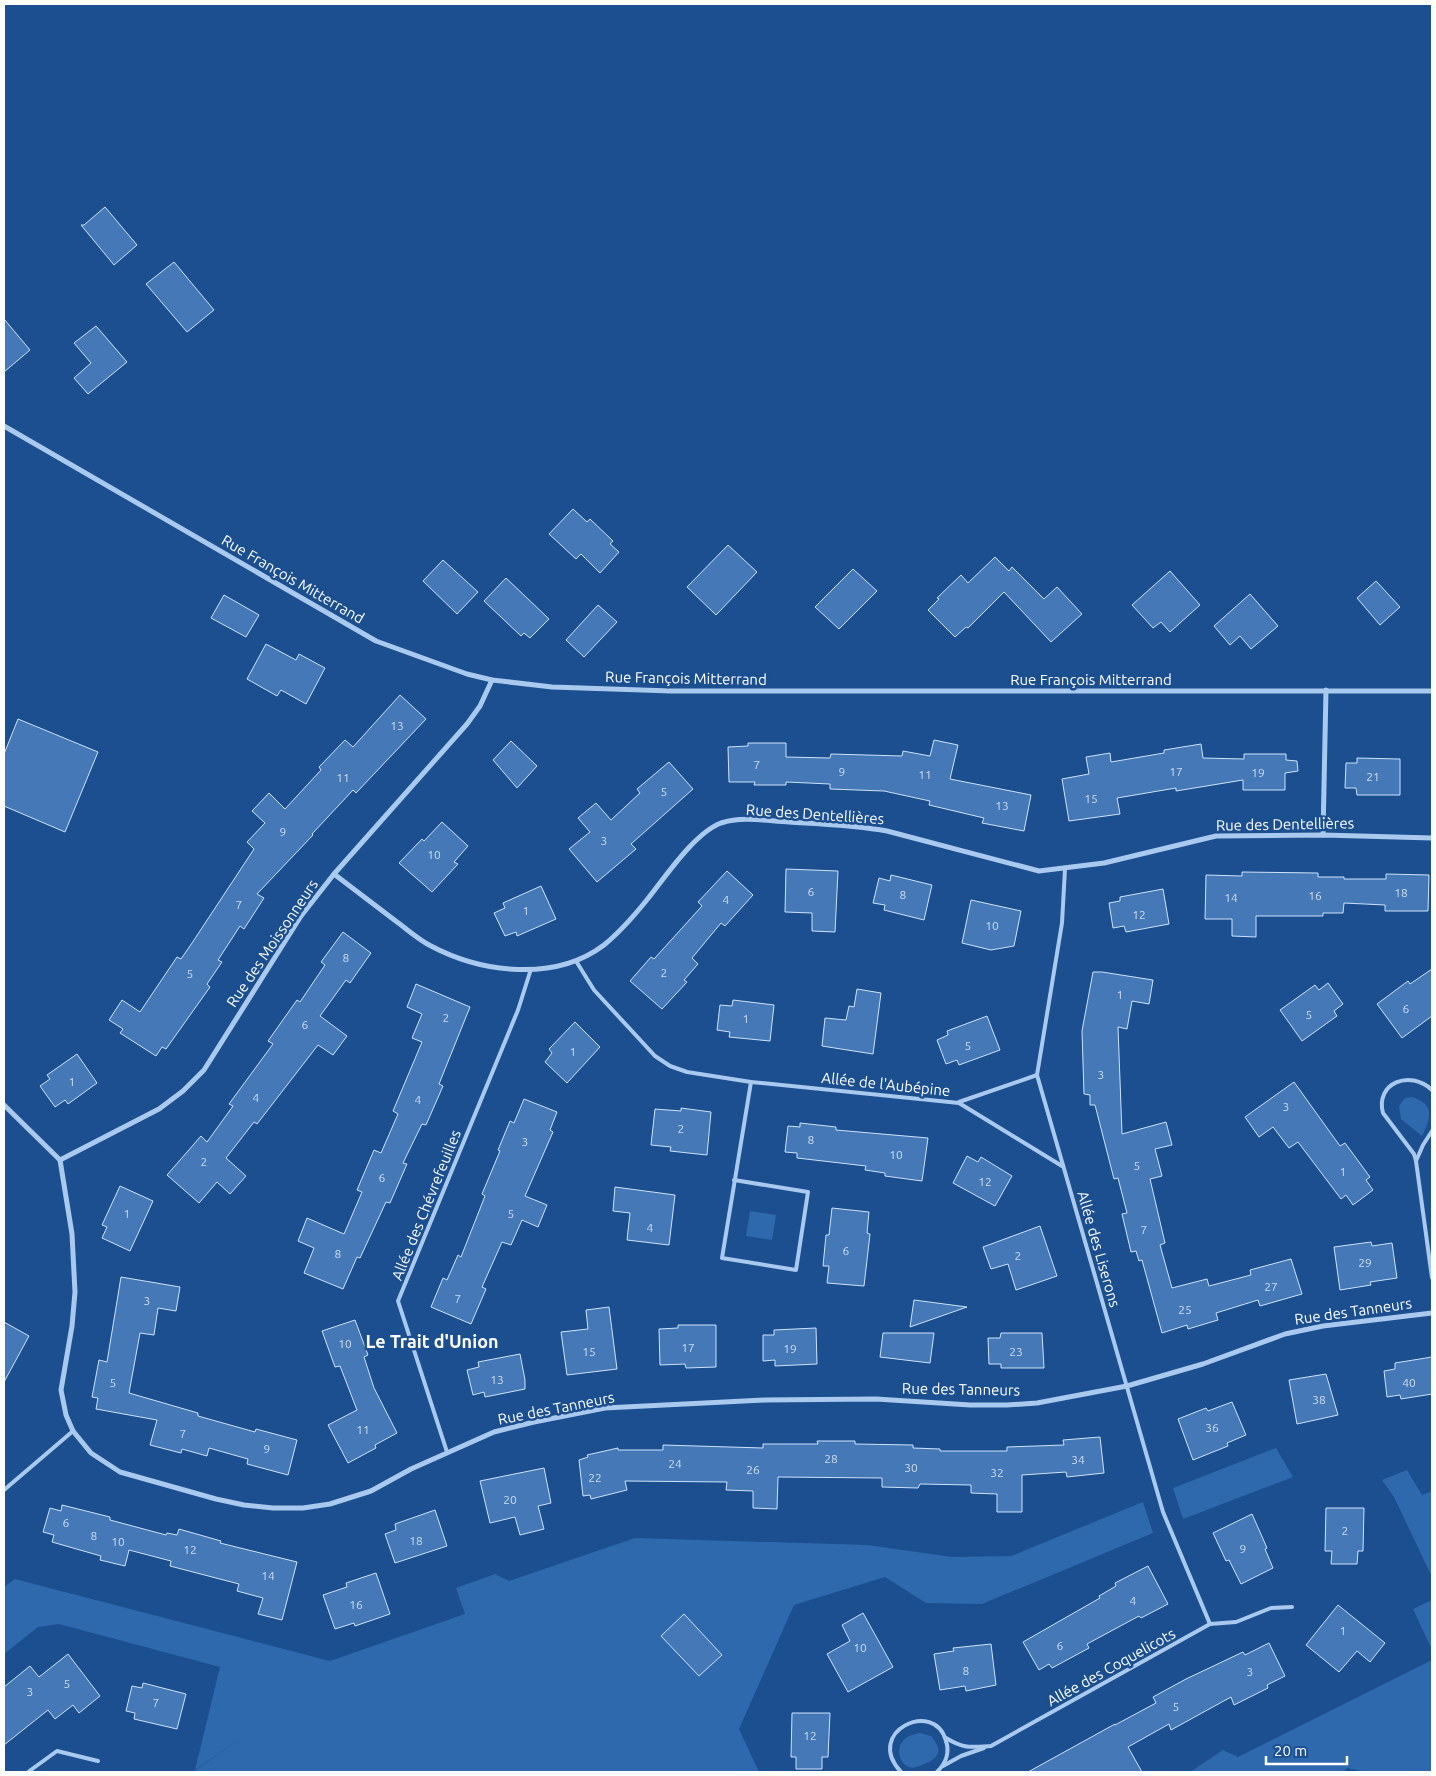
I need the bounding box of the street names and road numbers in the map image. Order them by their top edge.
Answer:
street label: Rue François Mitterrand [219,531,367,627]
street label: Rue François Mitterrand [605,668,767,688]
street label: Rue François Mitterrand [1010,671,1172,688]
street label: Rue des Dentellières [745,801,885,827]
street label: Rue des Dentellières [1216,814,1354,834]
street label: Rue des Moissonneurs [223,876,321,1010]
street label: Allée de l'Aubépine [821,1069,951,1099]
street label: Allée des Chévrefeuilles [388,1127,464,1283]
street label: Allée des Liserons [1074,1189,1124,1309]
street label: Rue des Tanneurs [1293,1294,1413,1328]
street label: Rue des Tanneurs [902,1379,1020,1399]
street label: Rue des Tanneurs [496,1388,616,1428]
street label: Allée des Coquelicots [1044,1625,1178,1709]

